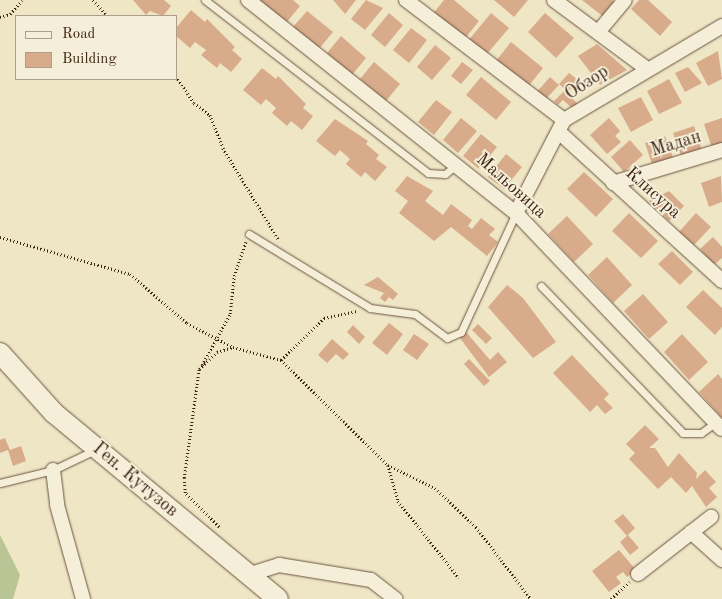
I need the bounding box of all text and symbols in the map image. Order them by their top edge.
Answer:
legend [15,15,178,80]
text: Road [62,27,95,42]
text: Building [62,52,117,67]
street label: Обзор [561,61,613,105]
street label: Мадан [648,126,704,162]
street label: Мальовица [471,149,551,223]
street label: Клисура [621,162,685,224]
street label: Ген. Кутузов [88,438,182,522]

